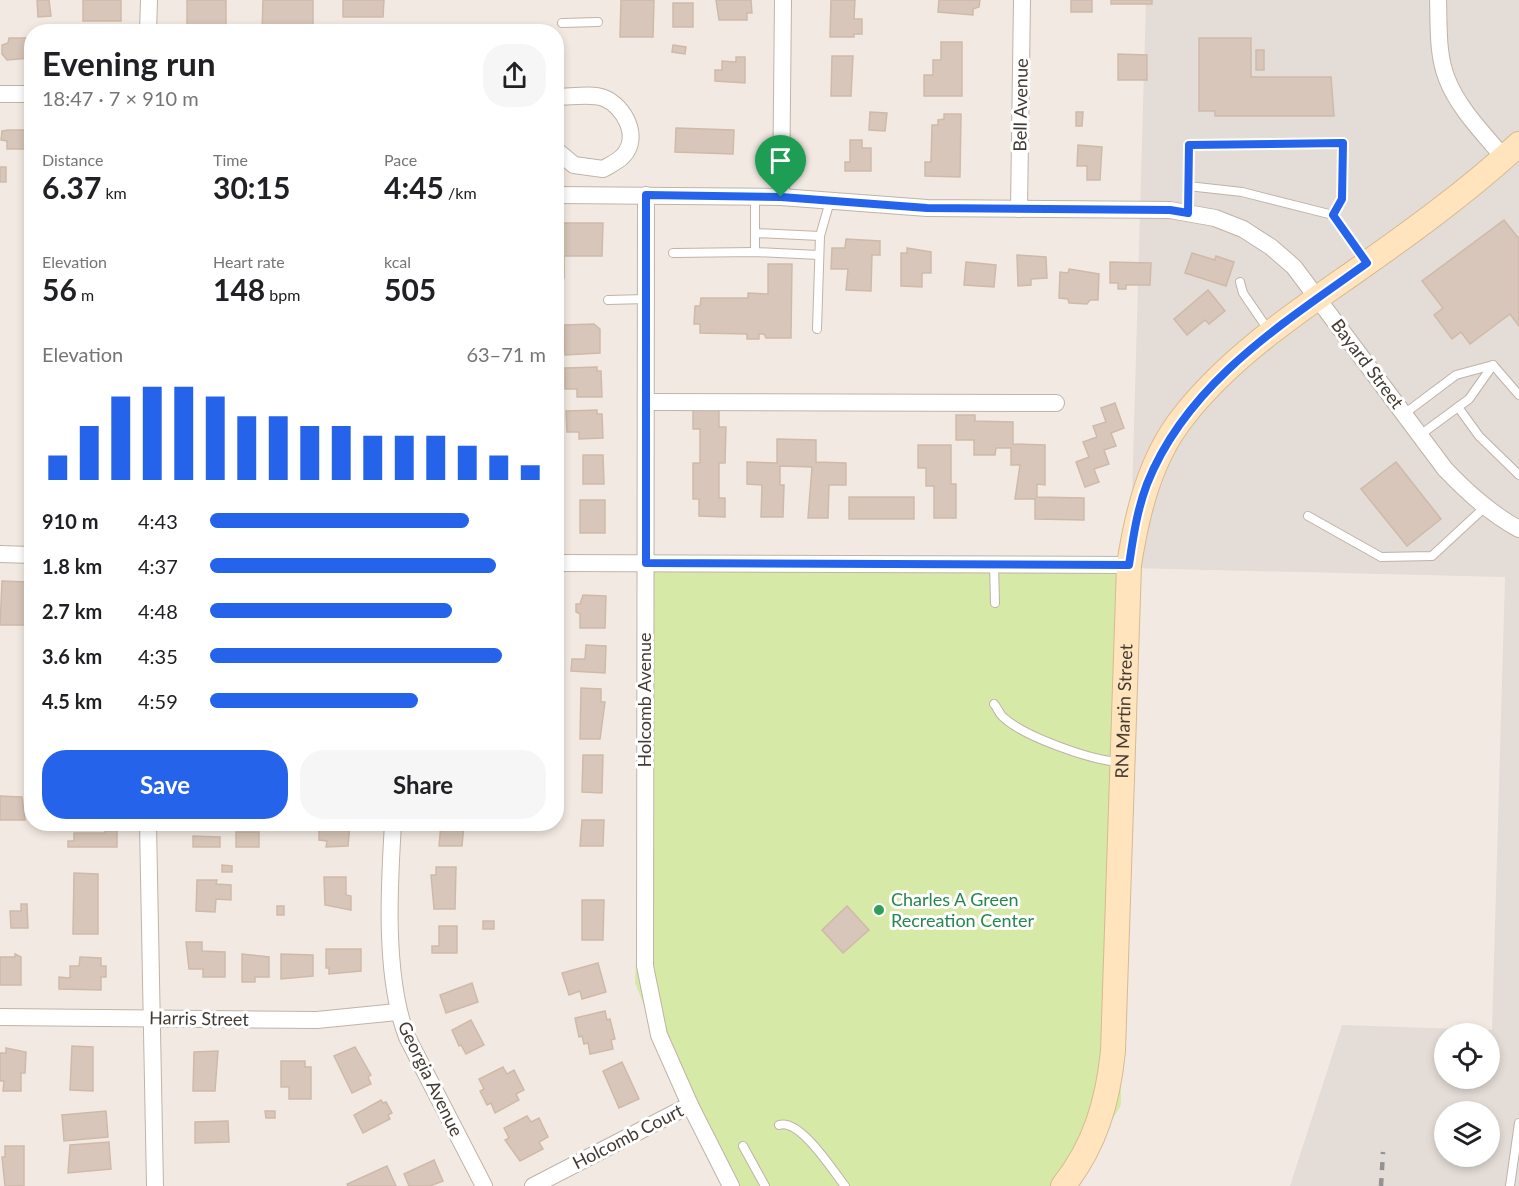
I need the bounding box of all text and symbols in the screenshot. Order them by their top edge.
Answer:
text: Evening run [42,43,216,83]
button: share [483,44,546,107]
street label: Bell Avenue [1008,58,1032,152]
text: 18:47 · 7 × 910 m [42,86,199,110]
pin [755,135,806,197]
icon: arrive [764,144,797,177]
text: Distance [42,150,103,169]
text: Time [213,150,248,169]
text: Pace [384,150,417,169]
text: 6.37 [42,169,101,205]
text: 30:15 [213,169,290,205]
text: 4:45 [384,169,444,205]
text: km [101,183,127,202]
text: /km [444,183,477,202]
text: Elevation [42,252,107,271]
text: Heart rate [213,252,285,271]
text: kcal [384,252,411,271]
text: 56 [42,271,77,307]
text: 148 [213,271,265,307]
text: 505 [384,271,436,307]
text: m [77,285,94,304]
text: bpm [265,285,300,304]
street label: Bayard Street [1327,314,1409,413]
text: Elevation [42,342,123,366]
text: 63–71 m [466,342,546,366]
text: 910 m [42,509,98,533]
text: 4:43 [138,509,178,533]
text: 1.8 km [42,554,102,578]
text: 4:37 [138,554,178,578]
text: 2.7 km [42,599,102,623]
text: 4:48 [138,599,178,623]
street label: Holcomb Avenue [633,632,655,768]
street label: RN Martin Street [1110,643,1136,779]
text: 3.6 km [42,644,102,668]
text: 4:35 [138,644,178,668]
text: 4.5 km [42,689,102,713]
text: 4:59 [138,689,178,713]
button: Save [42,750,288,819]
button: Share [300,750,546,819]
place label: Charles A Green Recreation Center [891,888,1034,931]
marker: Charles A Green Recreation Center [872,903,886,917]
street label: Harris Street [149,1006,250,1030]
street label: Georgia Avenue [394,1017,468,1140]
map controls [1434,1023,1500,1167]
button: locate [1434,1023,1500,1089]
street label: Holcomb Court [569,1099,687,1173]
button: layers [1434,1101,1500,1167]

